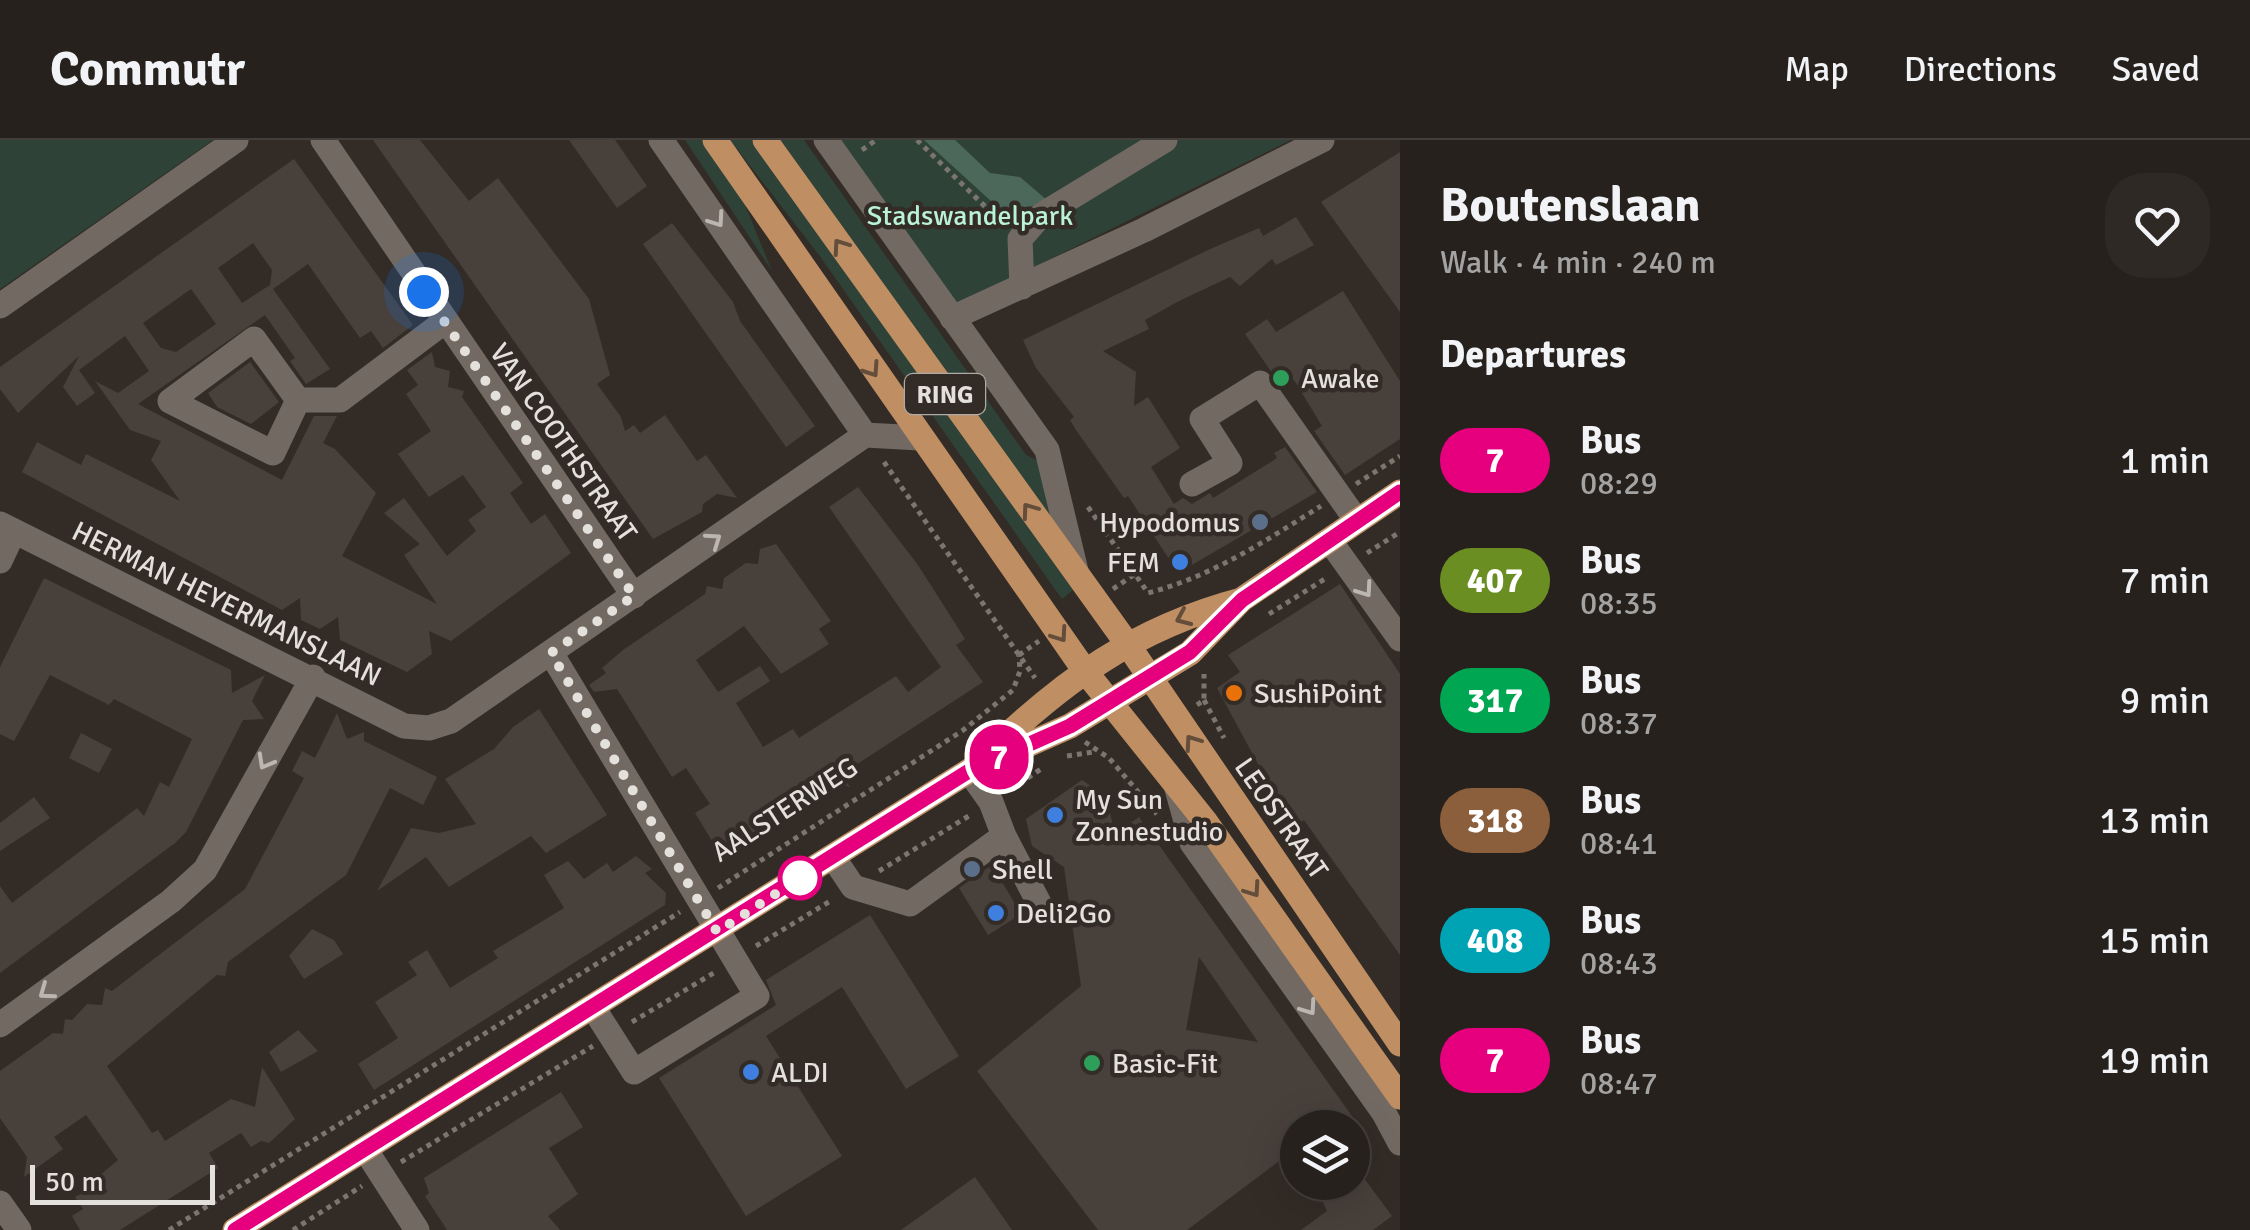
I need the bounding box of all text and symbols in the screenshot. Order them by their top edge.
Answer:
text: Commutr [50,40,245,99]
text: Map [1784,48,1849,91]
text: Directions [1904,48,2057,91]
text: Saved [2112,48,2200,91]
button: heart [2105,173,2210,278]
text: Boutenslaan [1440,176,1701,235]
park label: Stadswandelpark [867,199,1073,233]
one-way arrow [705,209,723,228]
one-way arrow [834,239,852,257]
text: Walk · 4 min · 240 m [1440,243,1716,282]
your location [399,267,449,317]
text: Departures [1440,331,1626,378]
street label: VAN COOTHSTRAAT [482,337,644,548]
one-way arrow [860,359,878,378]
place label: Awake [1301,362,1379,396]
marker: Awake [1270,367,1292,389]
road number: RING [905,374,985,414]
text: Bus [1580,417,1641,464]
text: 1 min [2120,437,2210,484]
text: 7 [1486,439,1504,482]
text: 08:29 [1580,464,1658,503]
one-way arrow [1024,503,1041,521]
place label: Hypodomus [1099,506,1240,540]
marker: Hypodomus [1249,511,1271,533]
street label: HERMAN HEYERMANSLAAN [66,514,387,694]
one-way arrow [703,534,721,552]
text: Bus [1580,537,1641,584]
place label: FEM [1107,546,1160,580]
marker: FEM [1169,551,1191,573]
text: 7 min [2120,557,2210,604]
text: 407 [1467,559,1523,602]
one-way arrow [1353,579,1371,597]
text: 08:35 [1580,584,1658,623]
one-way arrow [1175,606,1193,626]
one-way arrow [1048,624,1066,643]
text: Bus [1580,657,1641,704]
place label: SushiPoint [1254,677,1382,711]
text: 9 min [2120,677,2210,724]
text: 317 [1467,679,1523,722]
marker: SushiPoint [1223,682,1245,704]
text: 08:37 [1580,704,1658,743]
line badge: 7 [966,724,1032,790]
one-way arrow [1186,734,1204,753]
text: 7 [990,736,1008,779]
street label: AALSTERWEG [705,750,864,870]
one-way arrow [258,751,278,769]
street label: LEOSTRAAT [1227,751,1335,886]
text: Bus [1580,777,1641,824]
place label: My Sun Zonnestudio [1075,783,1223,849]
text: 13 min [2099,797,2210,844]
text: 318 [1467,799,1523,842]
marker: My Sun Zonnestudio [1044,804,1066,826]
text: 08:41 [1580,824,1658,863]
place label: Shell [992,853,1053,887]
unlabelled marker [779,857,821,899]
marker: Shell [961,858,983,880]
one-way arrow [1241,879,1259,897]
place label: Deli2Go [1016,897,1112,931]
text: Bus [1580,897,1641,944]
marker: Deli2Go [985,902,1007,924]
text: 15 min [2099,917,2210,964]
text: 408 [1467,919,1523,962]
text: 08:43 [1580,944,1658,983]
one-way arrow [38,980,57,998]
one-way arrow [1297,996,1315,1015]
text: Bus [1580,1017,1641,1064]
text: 19 min [2099,1037,2210,1084]
text: 7 [1486,1039,1504,1082]
place label: Basic-Fit [1112,1047,1218,1081]
marker: Basic-Fit [1081,1052,1103,1074]
place label: ALDI [771,1056,829,1090]
marker: ALDI [740,1061,762,1083]
text: 08:47 [1580,1064,1658,1103]
map controls [1280,1110,1370,1200]
button: layers [1280,1110,1370,1200]
scale bar [30,1160,215,1204]
text: 50 m [45,1165,104,1199]

